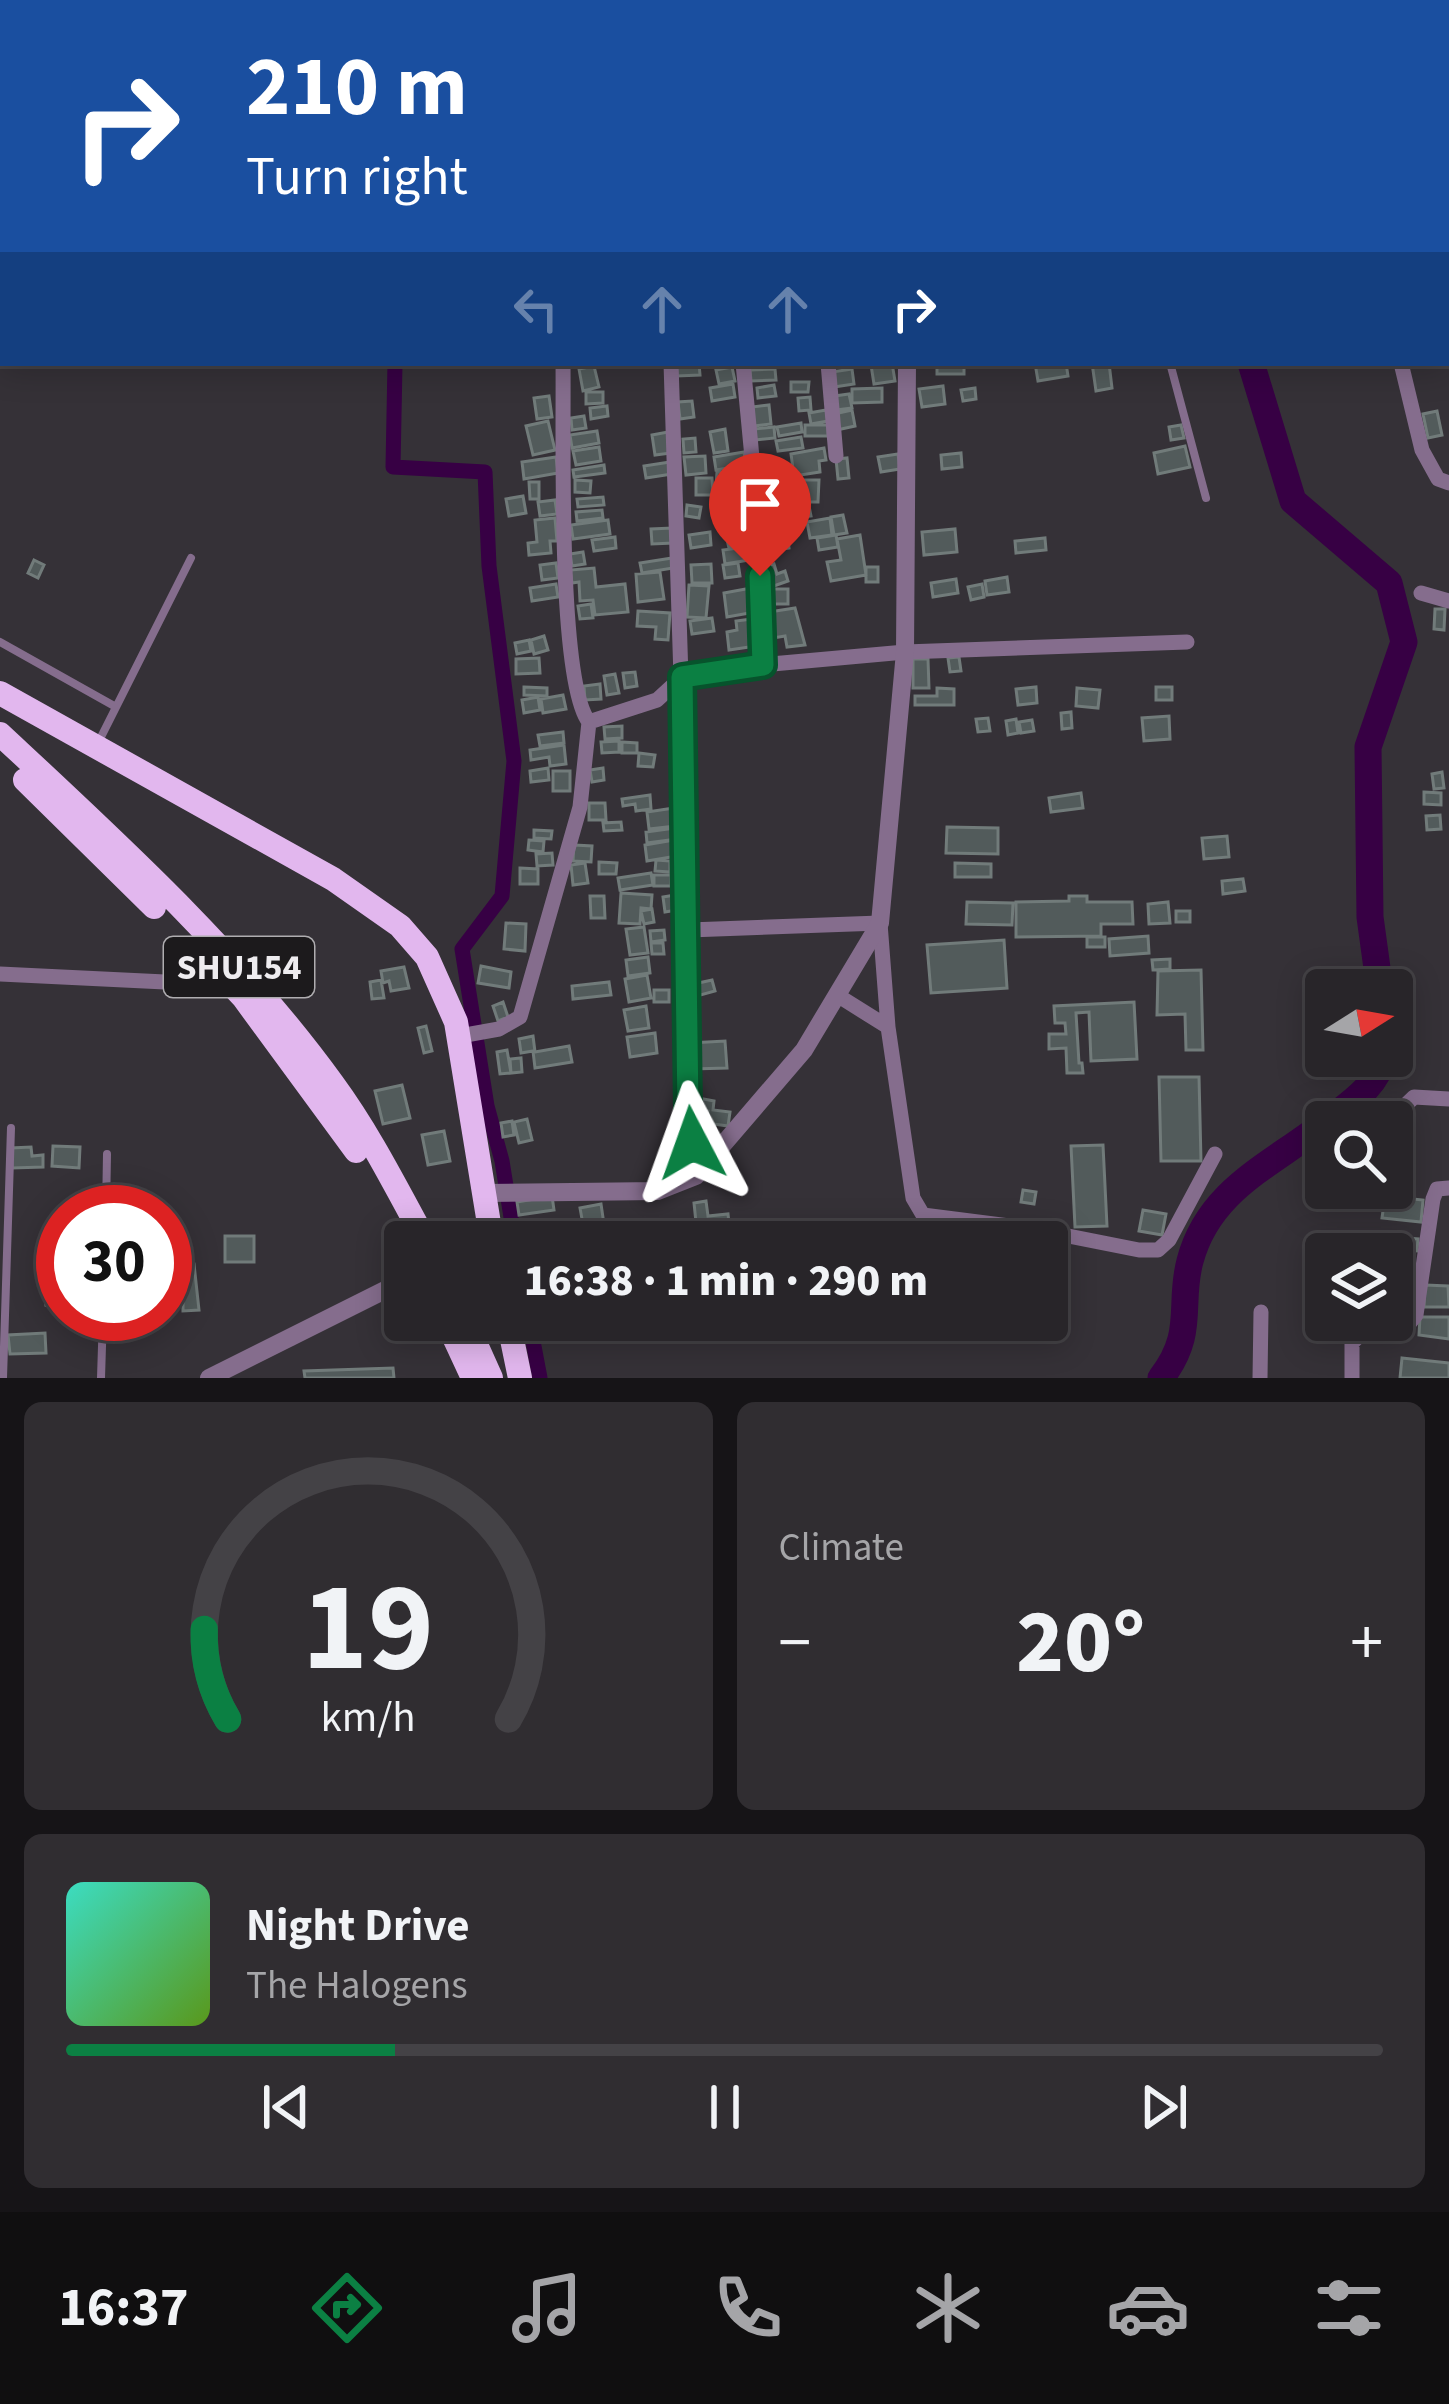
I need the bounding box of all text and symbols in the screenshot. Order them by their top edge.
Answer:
text: 210 m [246,28,468,148]
icon: right [48,48,204,204]
text: Turn right [246,139,468,216]
icon: left [503,276,569,342]
icon: ahead [629,276,695,342]
icon: ahead [755,276,821,342]
icon: right [881,276,947,342]
pin [709,453,811,576]
icon: arrive [727,471,793,537]
road number: SHU154 [164,937,314,997]
north arrow [1305,969,1413,1077]
map controls [1305,969,1413,1341]
position arrow [629,1080,755,1206]
button: search [1305,1101,1413,1209]
speed limit sign: 30 [36,1185,192,1341]
button: layers [1305,1233,1413,1341]
text: 16:38 · 1 min · 290 m [524,1249,928,1313]
text: Climate [779,1520,904,1576]
text: 19 [302,1540,434,1718]
text: 20° [1016,1579,1146,1707]
text: − [779,1596,811,1690]
text: + [1350,1596,1383,1690]
text: km/h [321,1687,416,1748]
text: Night Drive [246,1894,470,1958]
text: The Halogens [246,1958,468,2014]
icon: previous [253,2074,319,2140]
icon: pause [692,2074,758,2140]
icon: next [1131,2074,1197,2140]
icon: directions [305,2266,389,2350]
icon: music [505,2266,589,2350]
icon: phone [706,2266,790,2350]
icon: climate [906,2266,990,2350]
icon: car [1106,2266,1190,2350]
icon: filters [1307,2266,1391,2350]
text: 16:37 [58,2270,188,2347]

